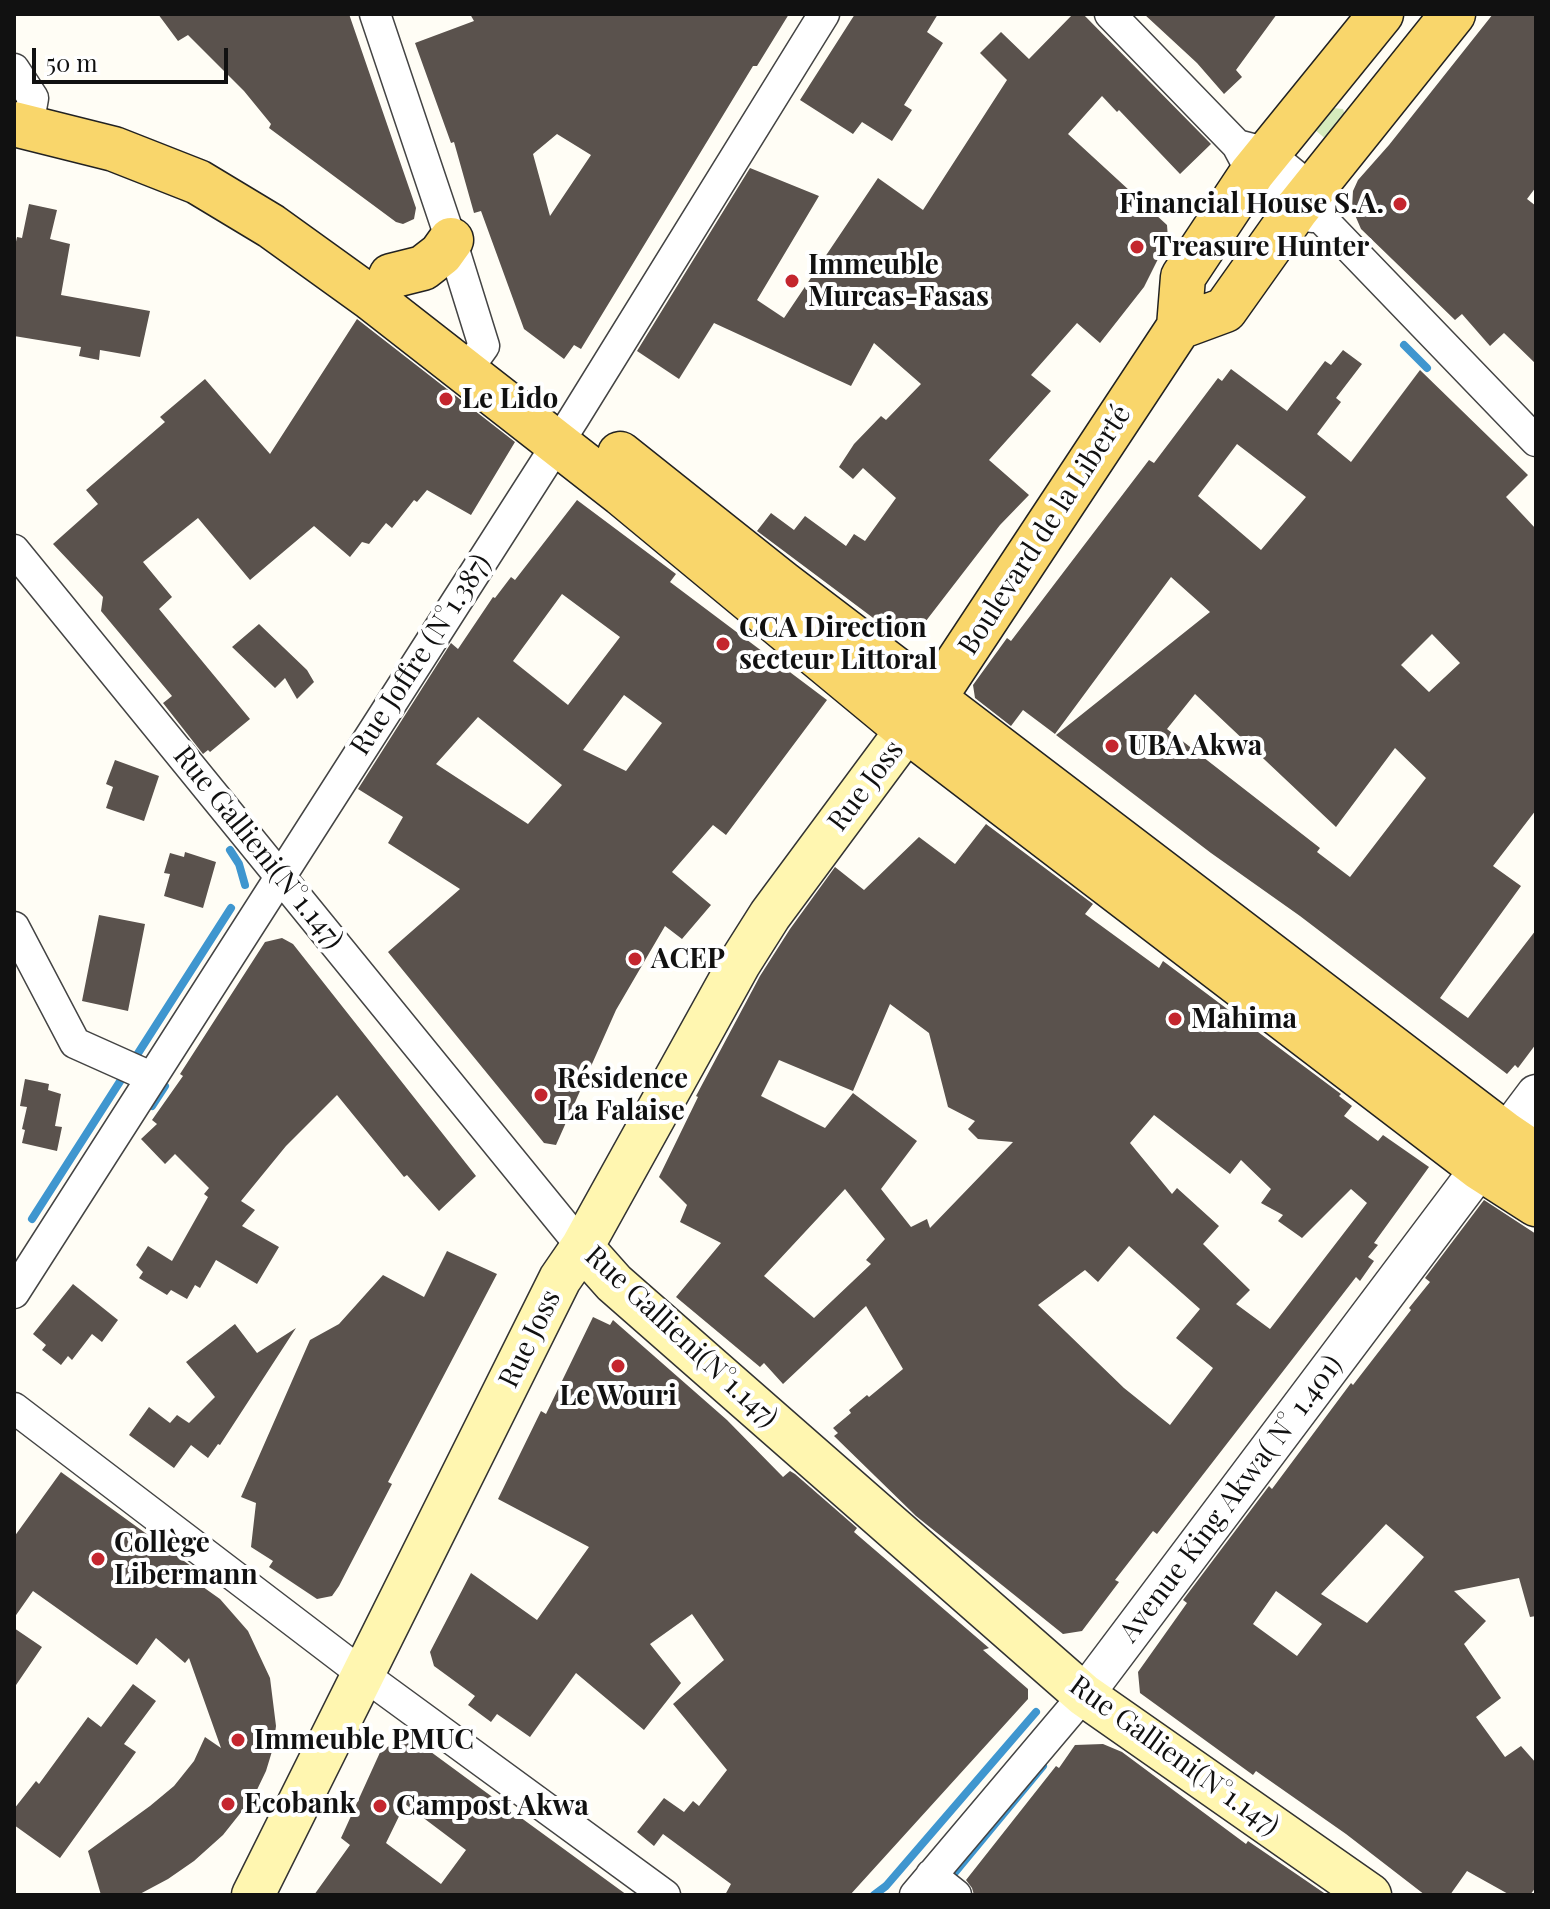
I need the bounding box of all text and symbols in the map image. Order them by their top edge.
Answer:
scale bar [36,32,232,82]
text: 50 m [46,46,98,78]
place label: Financial House S.A. [1119,187,1384,221]
marker: Financial House S.A. [1391,195,1409,213]
place label: Treasure Hunter [1153,230,1369,264]
marker: Treasure Hunter [1128,238,1146,256]
place label: Immeuble Murcas-Fasas [808,248,989,314]
marker: Immeuble Murcas-Fasas [783,272,801,290]
place label: Le Lido [462,382,558,416]
marker: Le Lido [437,390,455,408]
street label: Boulevard de la Liberté [952,399,1138,661]
street label: Rue Joffre (N°1.387) [344,548,498,762]
place label: CCA Direction secteur Littoral [739,611,937,677]
marker: CCA Direction secteur Littoral [714,635,732,653]
place label: UBA Akwa [1128,729,1262,763]
street label: Rue Joss [821,734,911,838]
marker: UBA Akwa [1103,737,1121,755]
street label: Rue Gallieni(N°1.147) [166,740,350,956]
place label: ACEP [651,942,725,976]
marker: ACEP [626,950,644,968]
place label: Mahima [1191,1002,1297,1036]
marker: Mahima [1166,1010,1184,1028]
place label: Résidence La Falaise [557,1062,688,1128]
marker: Résidence La Falaise [532,1086,550,1104]
street label: Rue Gallieni(N°1.147) [578,1239,784,1435]
street label: Rue Joss [492,1285,568,1393]
street label: Avenue King Akwa( N° 1.401) [1112,1349,1350,1649]
marker: Le Wouri [609,1357,627,1375]
place label: Le Wouri [559,1379,677,1413]
place label: Collège Libermann [114,1526,258,1592]
marker: Collège Libermann [89,1550,107,1568]
street label: Rue Gallieni(N°1.147) [1063,1669,1285,1843]
place label: Immeuble PMUC [254,1723,474,1757]
marker: Immeuble PMUC [229,1731,247,1749]
place label: Ecobank [244,1787,356,1821]
place label: Campost Akwa [396,1789,589,1823]
marker: Ecobank [219,1795,237,1813]
marker: Campost Akwa [371,1797,389,1815]

